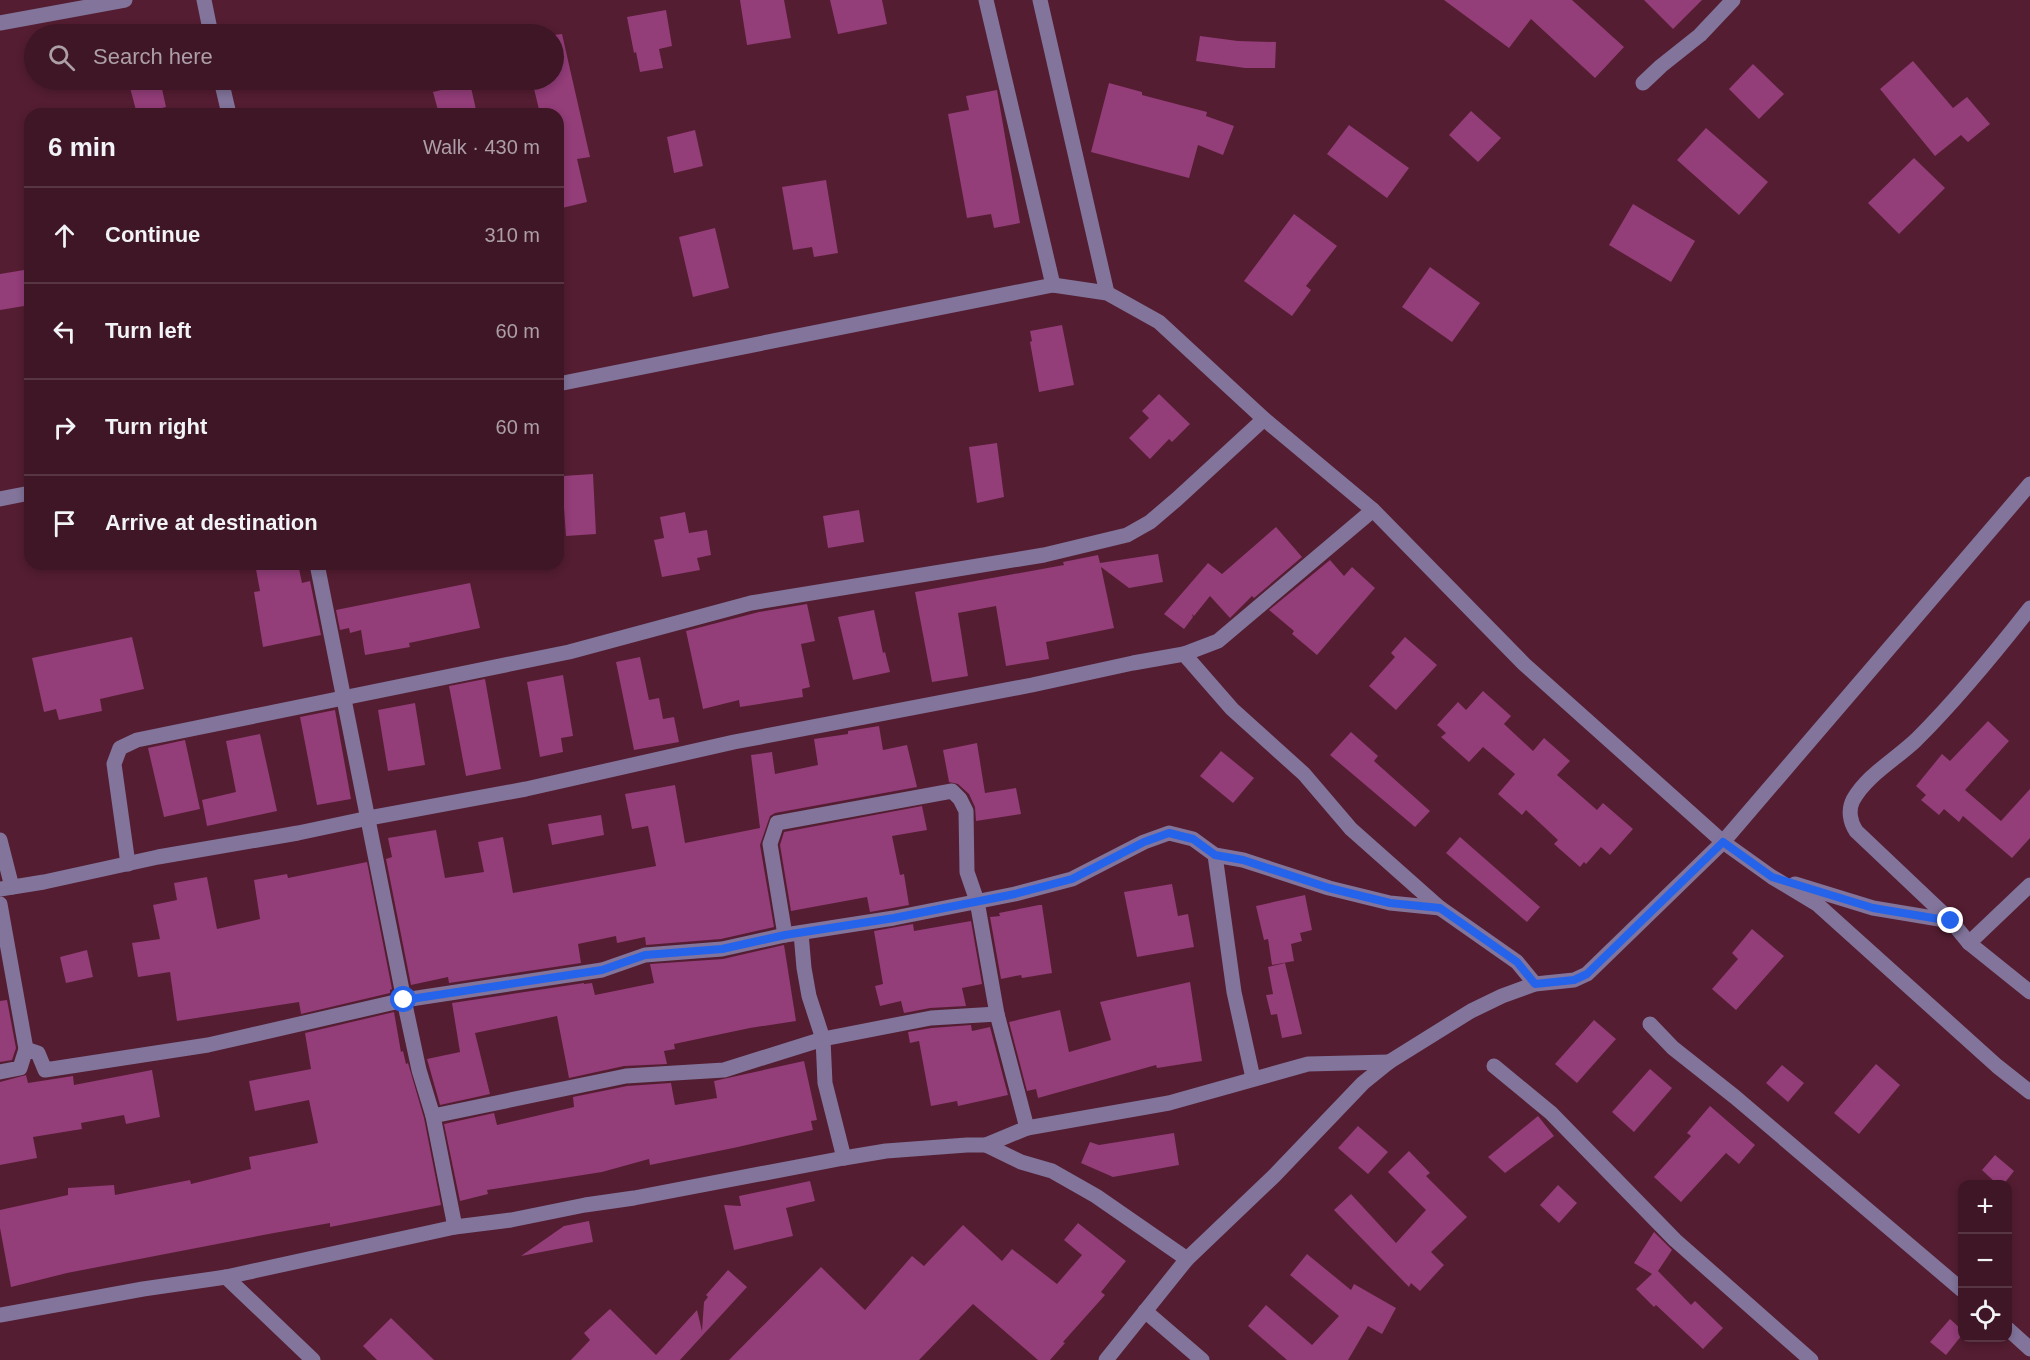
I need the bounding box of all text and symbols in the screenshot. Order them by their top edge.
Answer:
search box [24,24,564,90]
icon: search [45,41,78,74]
text: Search here [93,44,213,69]
text: 6 min [48,132,116,162]
text: Walk · 430 m [423,136,540,158]
icon: ahead [48,219,81,252]
text: Continue [105,222,200,247]
text: 310 m [484,224,540,246]
icon: left [48,315,81,348]
text: Turn left [105,318,191,343]
text: 60 m [496,320,540,342]
icon: right [48,411,81,444]
text: Turn right [105,414,207,439]
text: 60 m [496,416,540,438]
icon: arrive [48,507,81,540]
text: Arrive at destination [105,510,318,535]
route end [1937,907,1963,933]
route start [390,986,416,1012]
map controls [1958,1180,2012,1342]
button: + [1958,1180,2012,1234]
button: − [1958,1234,2012,1288]
button: locate [1958,1288,2012,1342]

